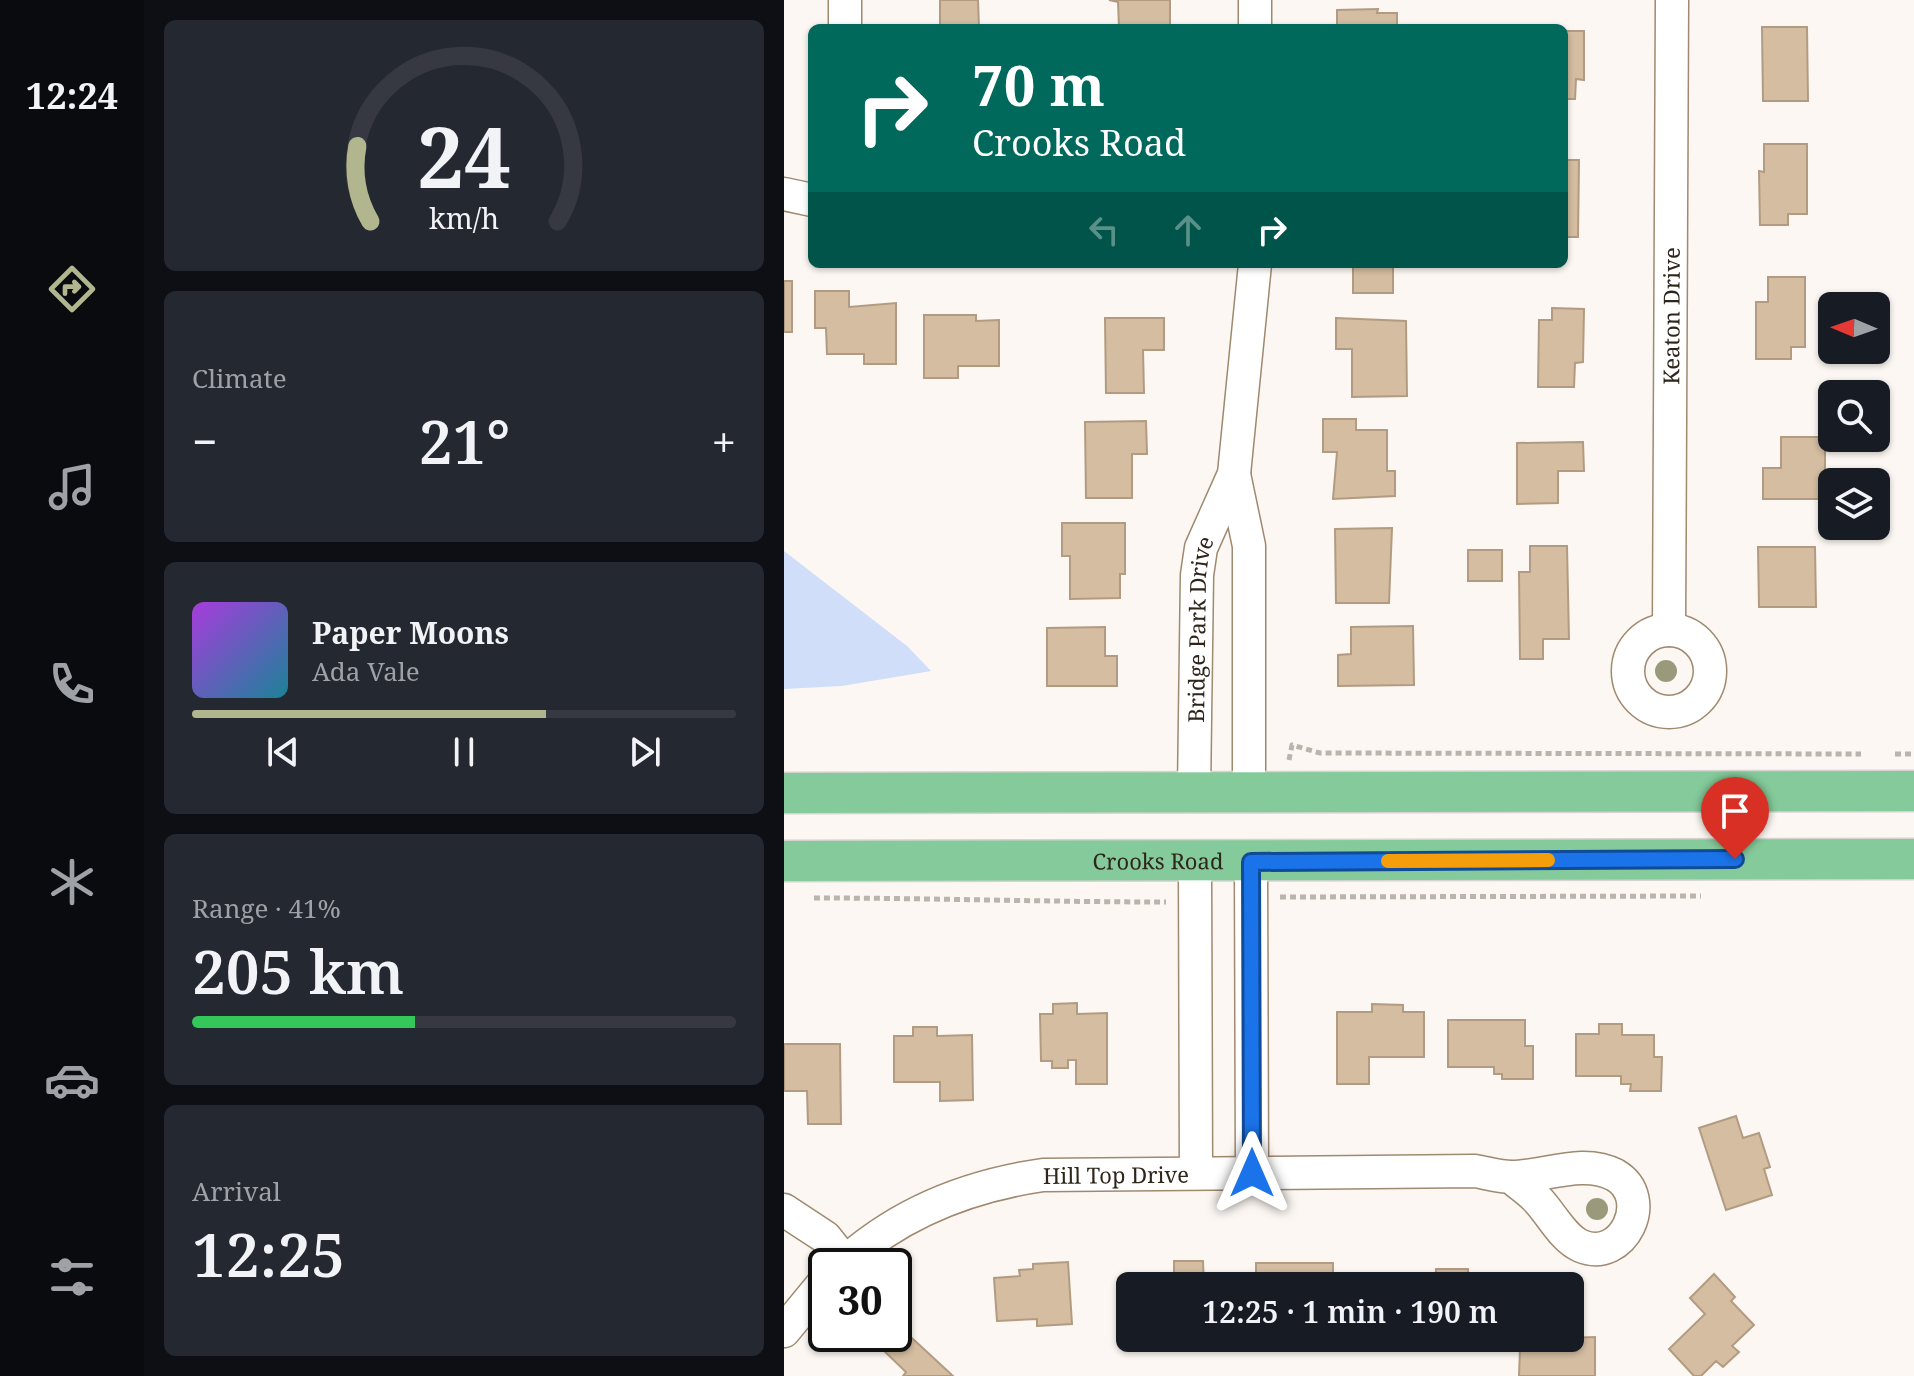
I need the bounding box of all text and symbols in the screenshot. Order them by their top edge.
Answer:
text: 70 m [972,46,1105,122]
icon: right [840,56,944,160]
text: 12:24 [26,71,118,120]
text: 24 [417,98,511,211]
text: Crooks Road [972,118,1186,167]
text: km/h [429,198,499,237]
icon: left [1082,208,1126,252]
icon: ahead [1166,208,1210,252]
icon: right [1250,208,1294,252]
street label: Keaton Drive [1655,247,1686,385]
icon: directions [44,261,100,317]
north arrow [1818,292,1890,364]
map controls [1818,292,1890,540]
text: Climate [192,360,287,396]
button: search [1818,380,1890,452]
text: 21° [419,400,510,482]
text: − [192,411,217,471]
text: + [711,411,736,471]
icon: music [44,459,100,515]
button: layers [1818,468,1890,540]
street label: Bridge Park Drive [1180,531,1220,723]
text: Paper Moons [312,612,509,653]
text: Ada Vale [312,653,420,689]
icon: phone [44,656,100,712]
icon: previous [261,730,305,774]
icon: pause [442,730,486,774]
icon: next [623,730,667,774]
pin [1701,777,1769,859]
icon: arrive [1713,789,1757,833]
street label: Crooks Road [1093,845,1224,875]
icon: climate [44,854,100,910]
text: Range · 41% [192,890,341,926]
text: 205 km [192,930,404,1012]
icon: car [44,1052,100,1108]
position arrow [1210,1131,1294,1215]
street label: Hill Top Drive [1043,1159,1189,1190]
text: Arrival [192,1173,281,1209]
text: 12:25 [192,1213,345,1295]
speed limit sign: 30 [808,1248,912,1352]
icon: filters [44,1249,100,1305]
text: 12:25 · 1 min · 190 m [1202,1291,1498,1332]

